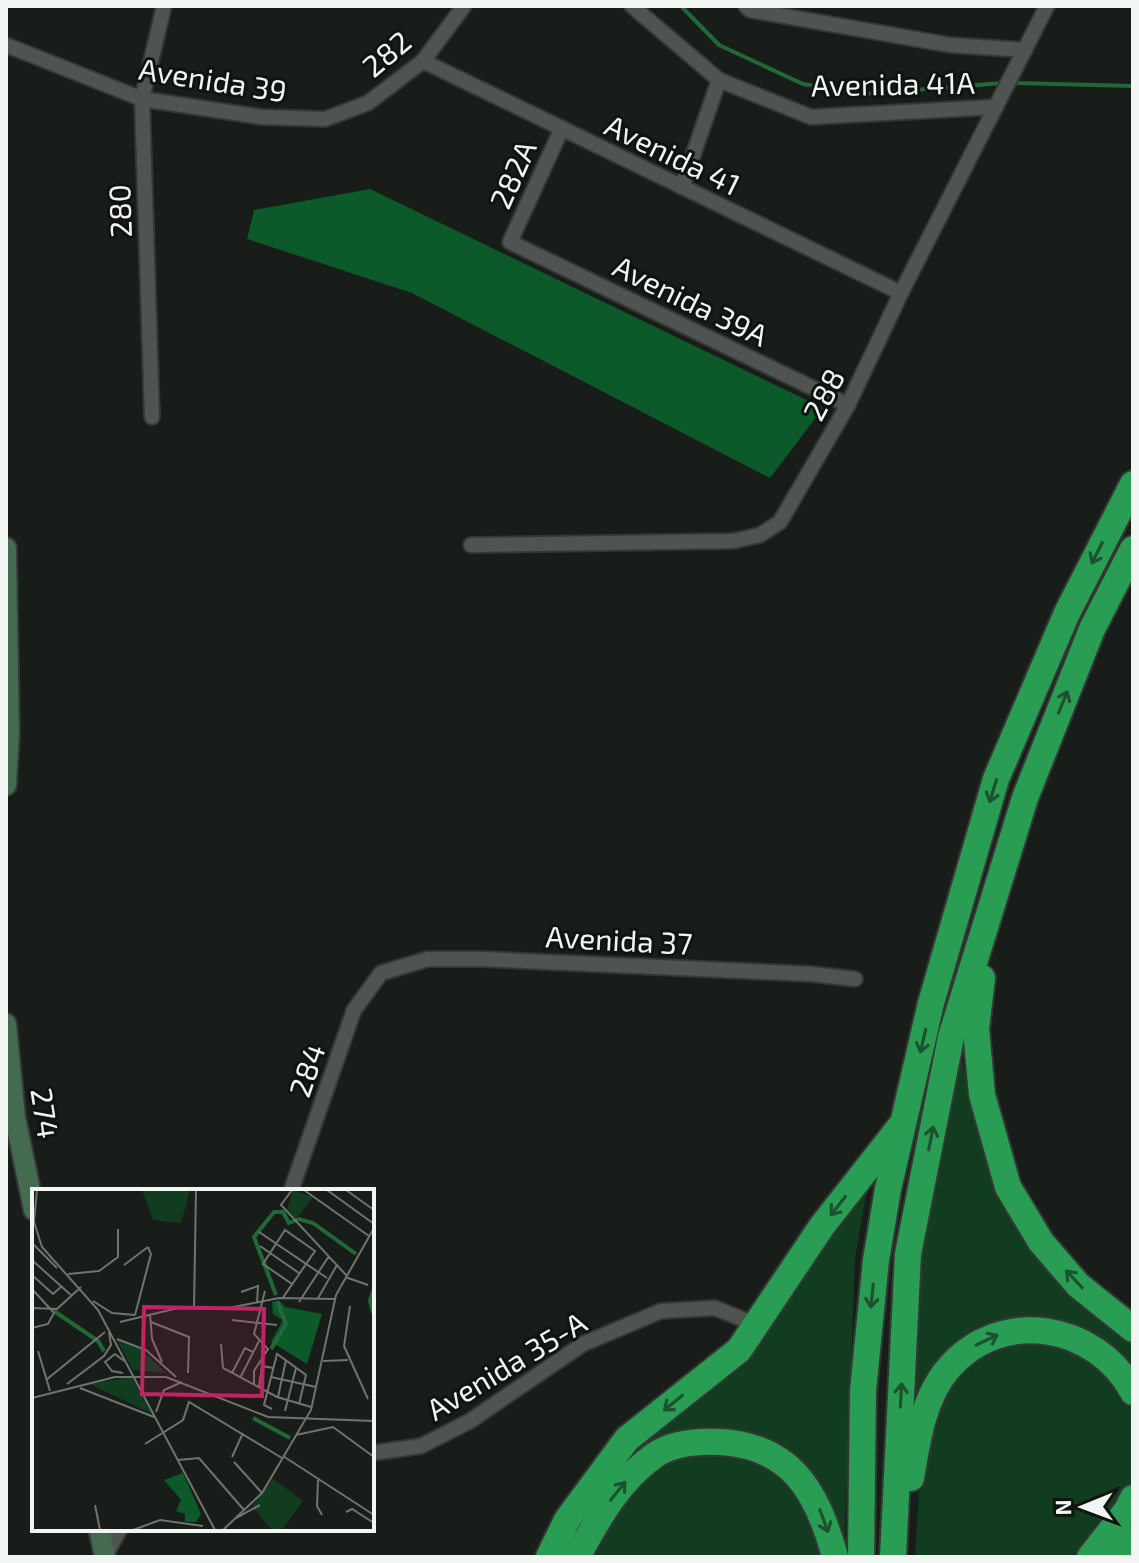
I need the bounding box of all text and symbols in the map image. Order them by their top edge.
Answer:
street label: 282 [355,23,417,83]
street label: Avenida 39 [137,50,289,108]
street label: Avenida 41A [811,64,976,102]
street label: Avenida 41 [600,106,746,202]
street label: 282A [481,134,543,214]
street label: 280 [100,184,138,238]
street label: Avenida 39A [608,247,775,353]
street label: 288 [795,362,851,426]
one-way arrow [1089,541,1105,564]
one-way arrow [1057,690,1071,715]
one-way arrow [985,777,1000,803]
street label: Avenida 37 [545,917,693,961]
one-way arrow [914,1028,929,1053]
street label: 284 [280,1039,332,1101]
street label: 274 [24,1085,68,1141]
one-way arrow [925,1125,940,1151]
inset map [32,1189,374,1531]
one-way arrow [830,1195,847,1216]
one-way arrow [1065,1269,1083,1289]
one-way arrow [865,1282,880,1309]
street label: Avenida 35-A [420,1303,593,1427]
one-way arrow [975,1332,999,1347]
one-way arrow [894,1382,909,1409]
one-way arrow [663,1394,684,1411]
north arrow [1043,1467,1123,1547]
one-way arrow [609,1481,627,1502]
text: N [1049,1499,1075,1516]
one-way arrow [818,1508,832,1533]

